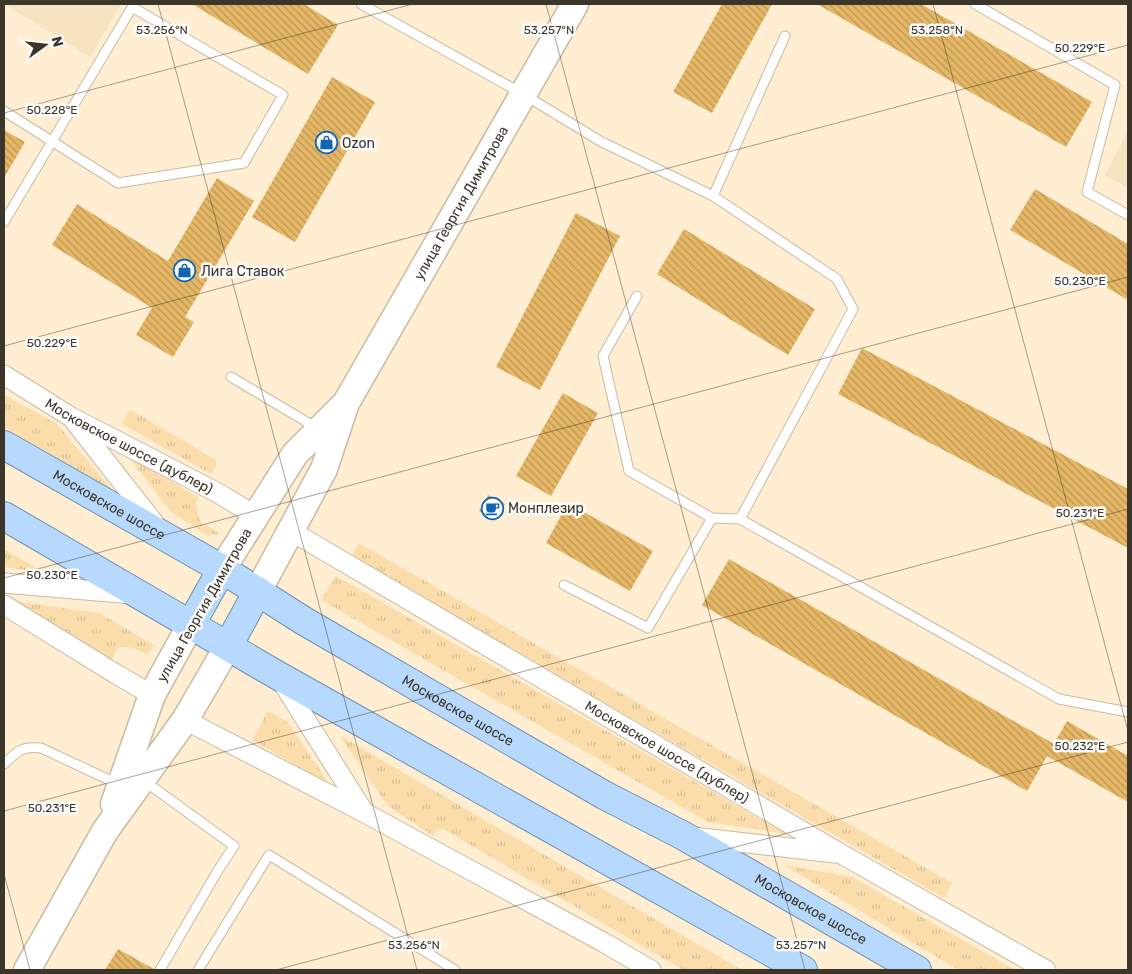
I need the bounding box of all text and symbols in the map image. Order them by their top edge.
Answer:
north arrow [20,20,70,70]
text: 53.256°N [136,23,188,37]
text: 53.257°N [524,23,574,37]
text: 53.258°N [911,23,963,37]
text: N [48,35,67,49]
text: 50.229°E [1055,41,1105,55]
text: 50.228°E [26,103,78,117]
street label: улица Георгия Димитрова [410,123,512,283]
shop icon: Ozon [314,131,338,155]
place label: Ozon [342,135,375,152]
shop icon: Лига Ставок [173,259,197,283]
place label: Лига Ставок [201,263,285,280]
text: 50.230°E [1054,274,1106,288]
text: 50.229°E [27,336,77,350]
street label: Московское шоссе (дублер) [42,395,216,498]
street label: Московское шоссе [50,467,168,544]
cafe icon: Монплезир [480,496,504,520]
place label: Монплезир [508,500,584,517]
text: 50.231°E [1056,506,1104,520]
street label: улица Георгия Димитрова [153,525,255,685]
text: 50.230°E [26,568,78,582]
street label: Московское шоссе [399,672,517,750]
street label: Московское шоссе (дублер) [582,697,752,807]
text: 50.232°E [1055,739,1105,753]
text: 50.231°E [28,801,76,815]
street label: Московское шоссе [752,871,870,948]
text: 53.256°N [388,938,440,952]
text: 53.257°N [776,938,826,952]

